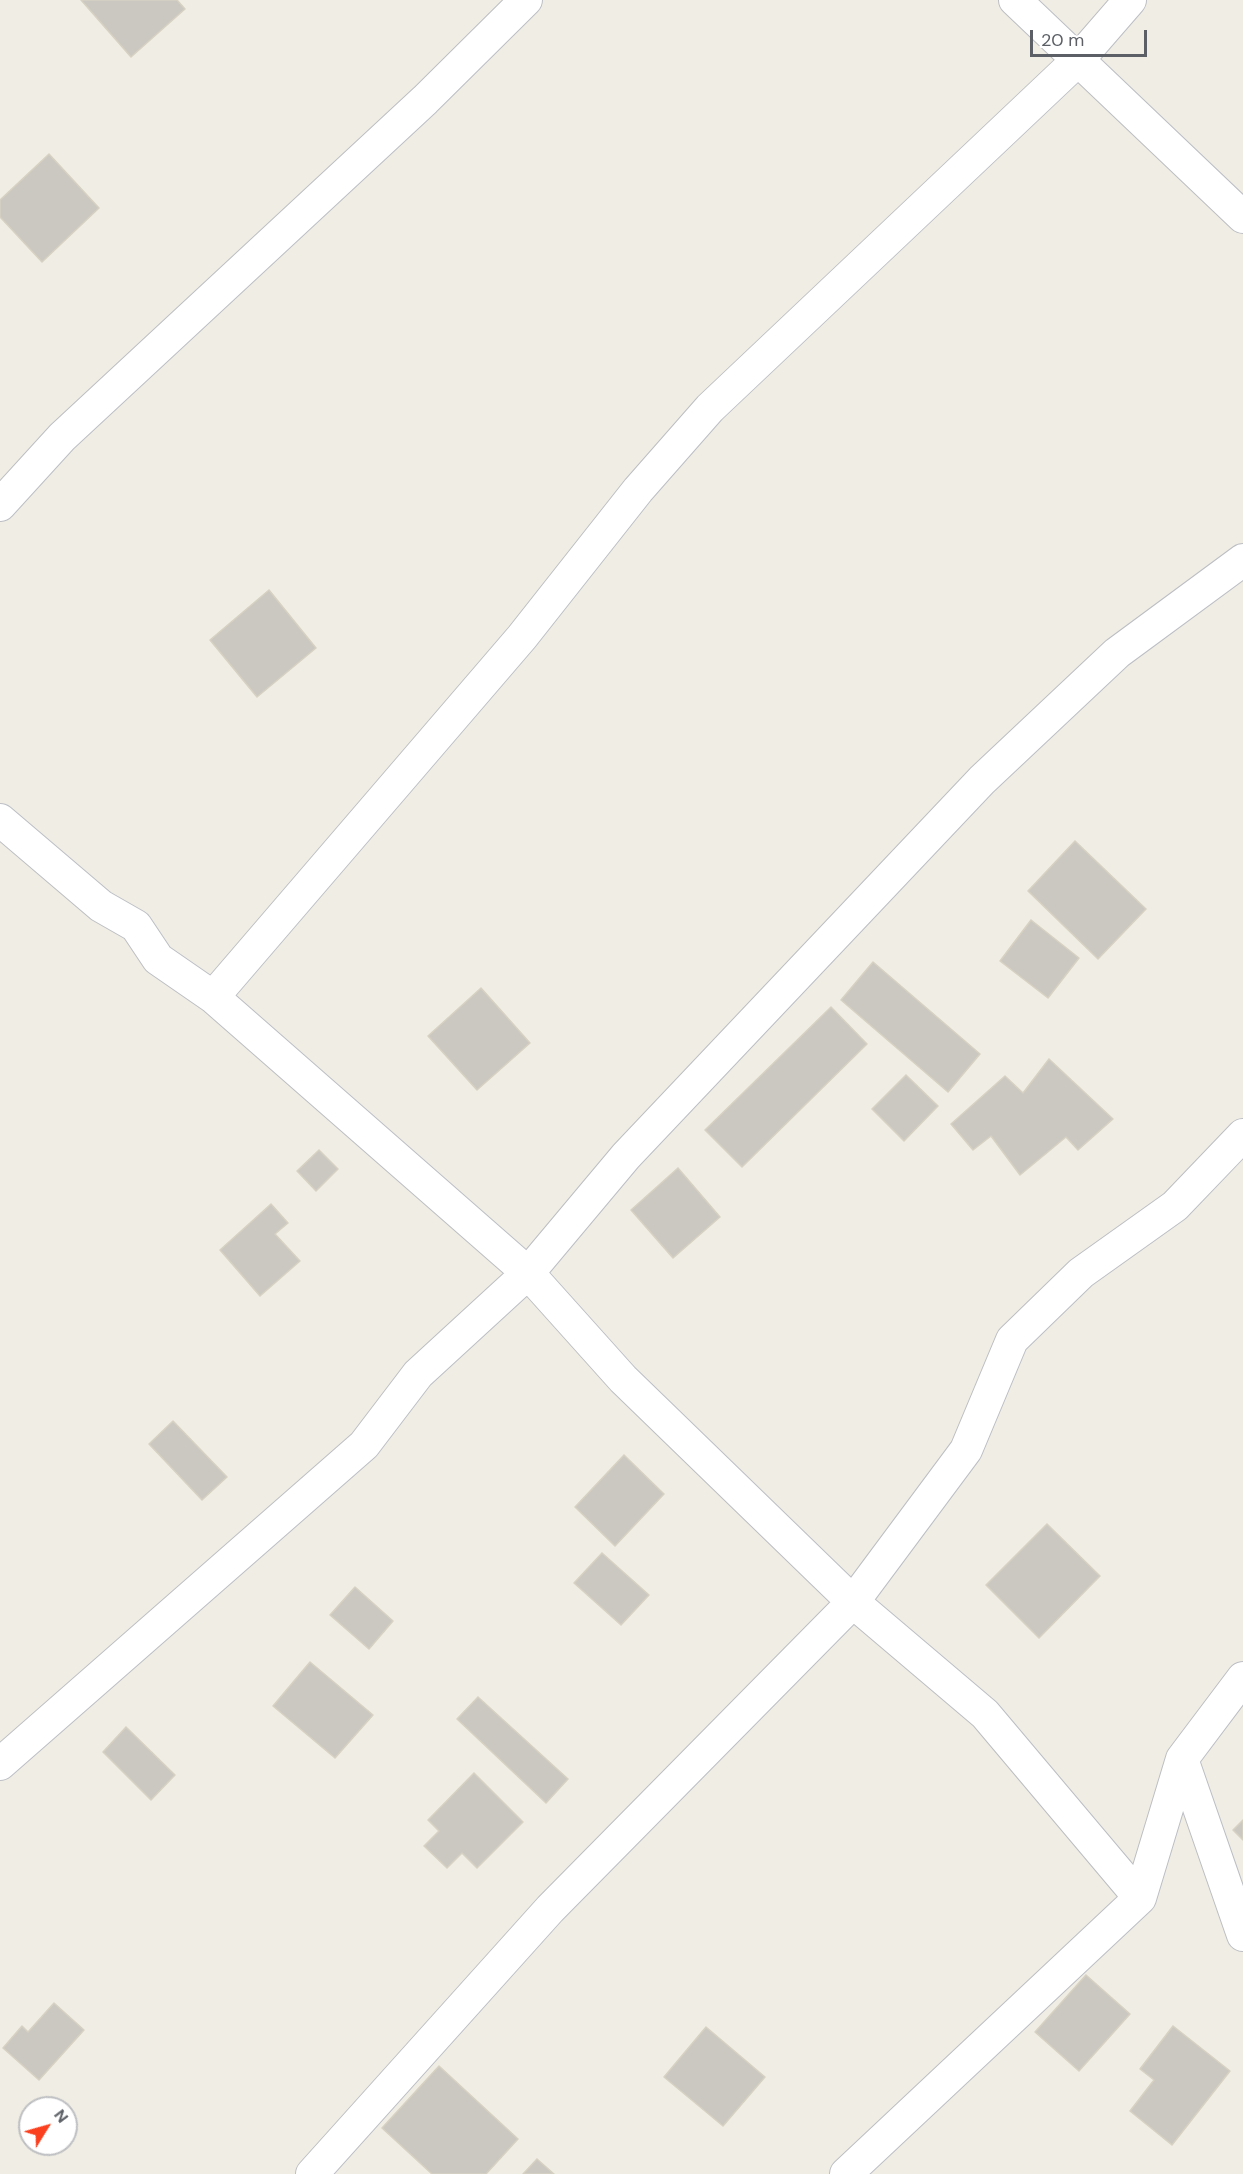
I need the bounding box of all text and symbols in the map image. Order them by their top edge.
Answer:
scale bar [1033,18,1150,56]
text: 20 m [1041,28,1084,52]
north arrow [18,2096,78,2156]
text: N [49,2105,73,2127]

